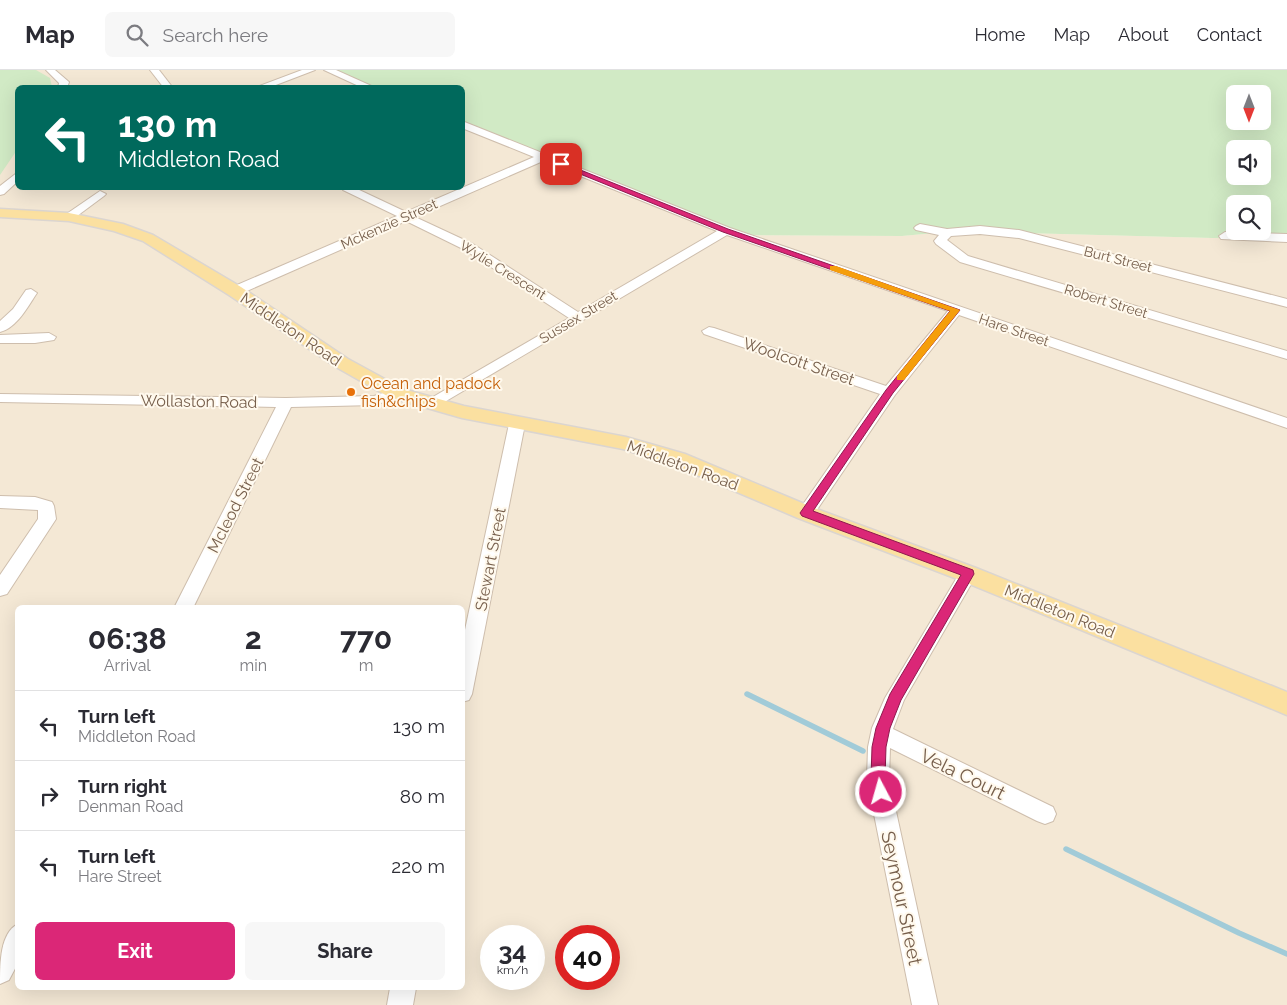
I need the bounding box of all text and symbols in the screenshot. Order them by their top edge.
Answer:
search box [105,12,455,57]
text: Map [25,20,75,49]
icon: search [123,21,151,49]
text: Search here [163,24,268,46]
text: Home [974,24,1025,45]
text: Map [1053,24,1090,45]
text: About [1118,24,1169,45]
text: Contact [1197,24,1262,45]
north arrow [1226,85,1271,130]
map controls [1226,85,1271,240]
text: 130 m [118,104,217,145]
icon: left [35,105,100,170]
button: sound [1226,140,1271,185]
pin [540,143,582,185]
text: Middleton Road [118,146,280,172]
icon: arrive [547,150,575,178]
street label: Mckenzie Street [338,195,440,252]
button: search [1226,195,1271,240]
street label: Wylie Crescent [457,237,549,303]
street label: Burt Street [1082,243,1154,275]
street label: Robert Street [1062,281,1150,321]
street label: Sussex Street [536,287,620,346]
street label: Middleton Road [237,289,345,370]
street label: Hare Street [977,311,1051,350]
street label: Woolcott Street [741,334,858,390]
place label: Ocean and padock fish&chips [361,374,501,411]
marker: Ocean and padock fish&chips [345,386,357,398]
street label: Wollaston Road [140,391,258,412]
street label: Middleton Road [624,436,741,495]
street label: Mcleod Street [203,454,268,556]
street label: Stewart Street [471,505,510,612]
street label: Middleton Road [1002,581,1118,642]
text: 06:38 [88,621,167,656]
text: 2 [245,621,262,656]
text: 770 [340,621,392,656]
text: Arrival [104,656,151,675]
text: min [240,656,267,675]
text: m [359,656,373,675]
text: Turn left [78,705,155,727]
icon: left [35,712,63,740]
text: 130 m [393,715,445,737]
text: Middleton Road [78,727,196,746]
street label: Vela Court [917,744,1010,804]
position arrow [854,765,906,817]
text: Turn right [78,775,167,797]
icon: right [35,782,63,810]
text: 80 m [400,785,445,807]
text: Denman Road [78,797,183,816]
street label: Seymour Street [877,829,927,968]
text: Turn left [78,845,155,867]
icon: left [35,852,63,880]
text: 220 m [391,855,445,877]
text: Hare Street [78,867,162,886]
button: Exit [35,922,235,980]
button: Share [245,922,445,980]
speed limit sign: 40 [555,925,620,990]
text: 34 [498,936,527,966]
text: km/h [497,963,528,977]

